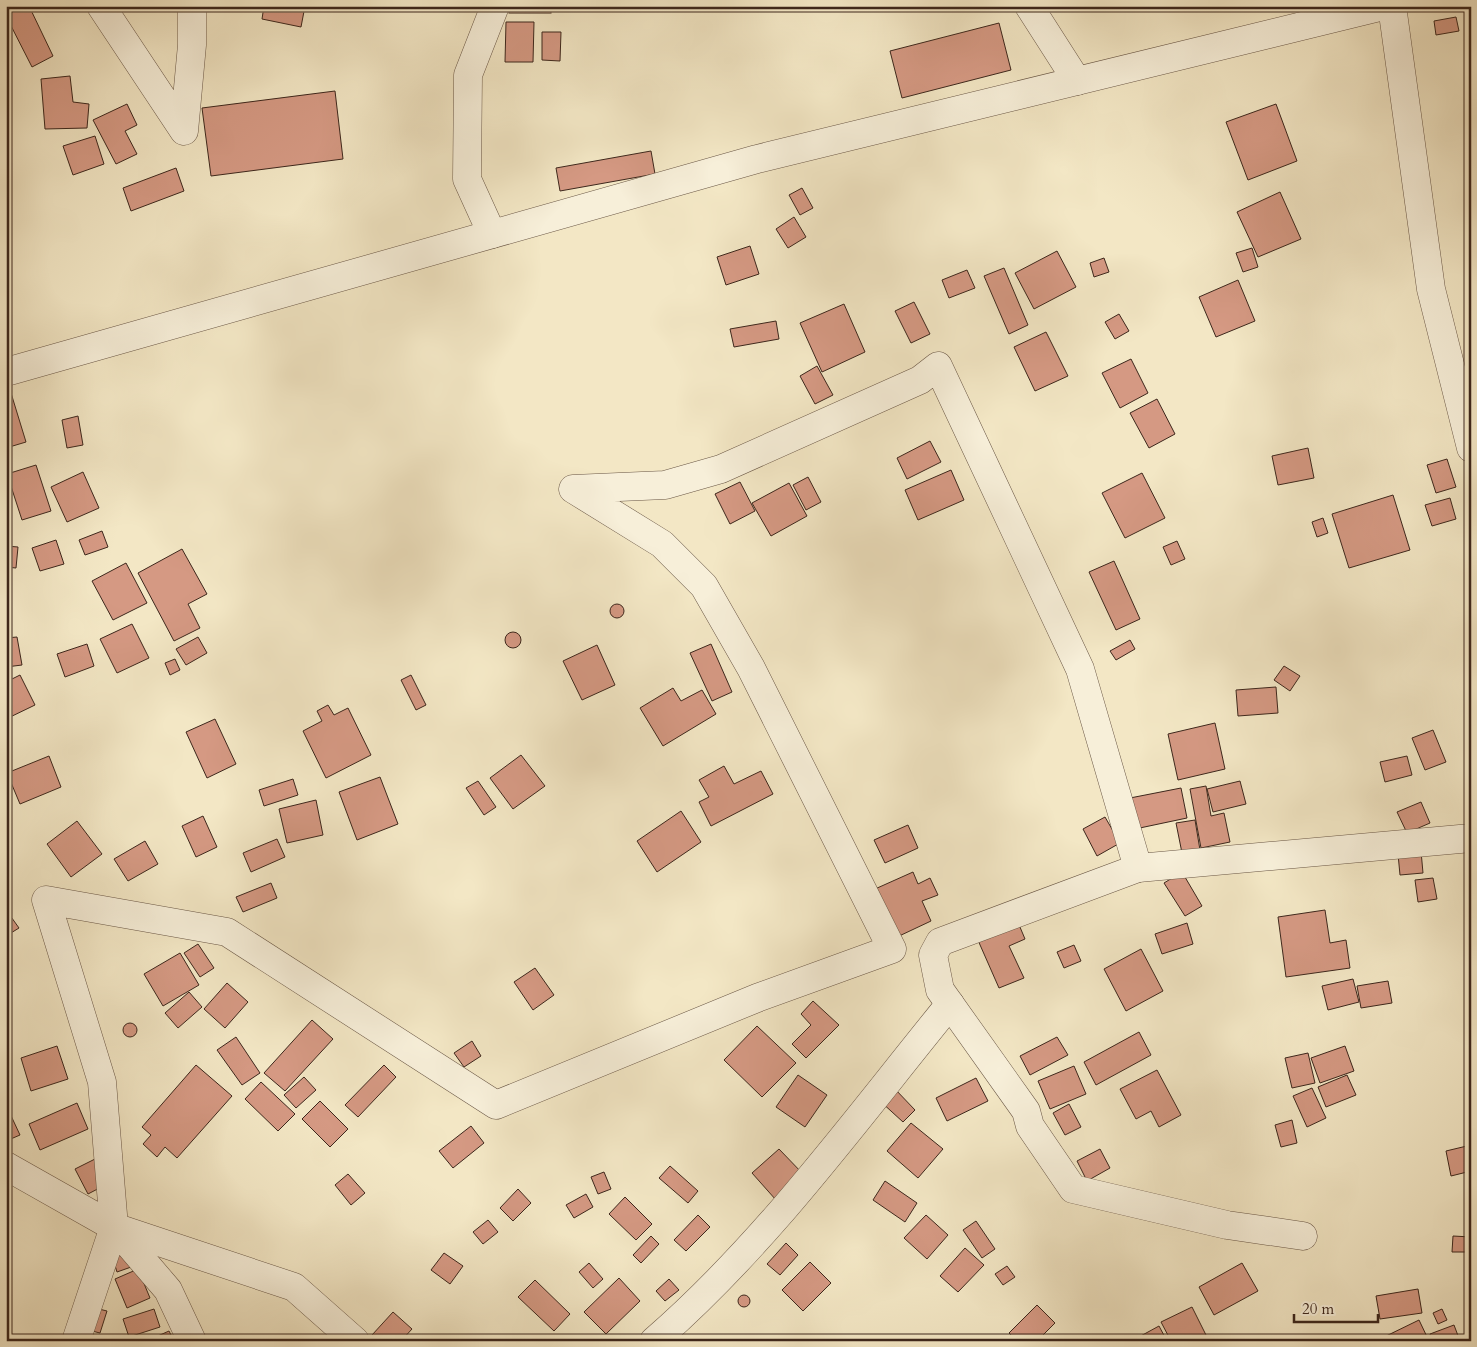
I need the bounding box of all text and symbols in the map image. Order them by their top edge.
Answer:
scale bar [1294,1292,1378,1324]
text: 20 m [1302,1299,1334,1319]

